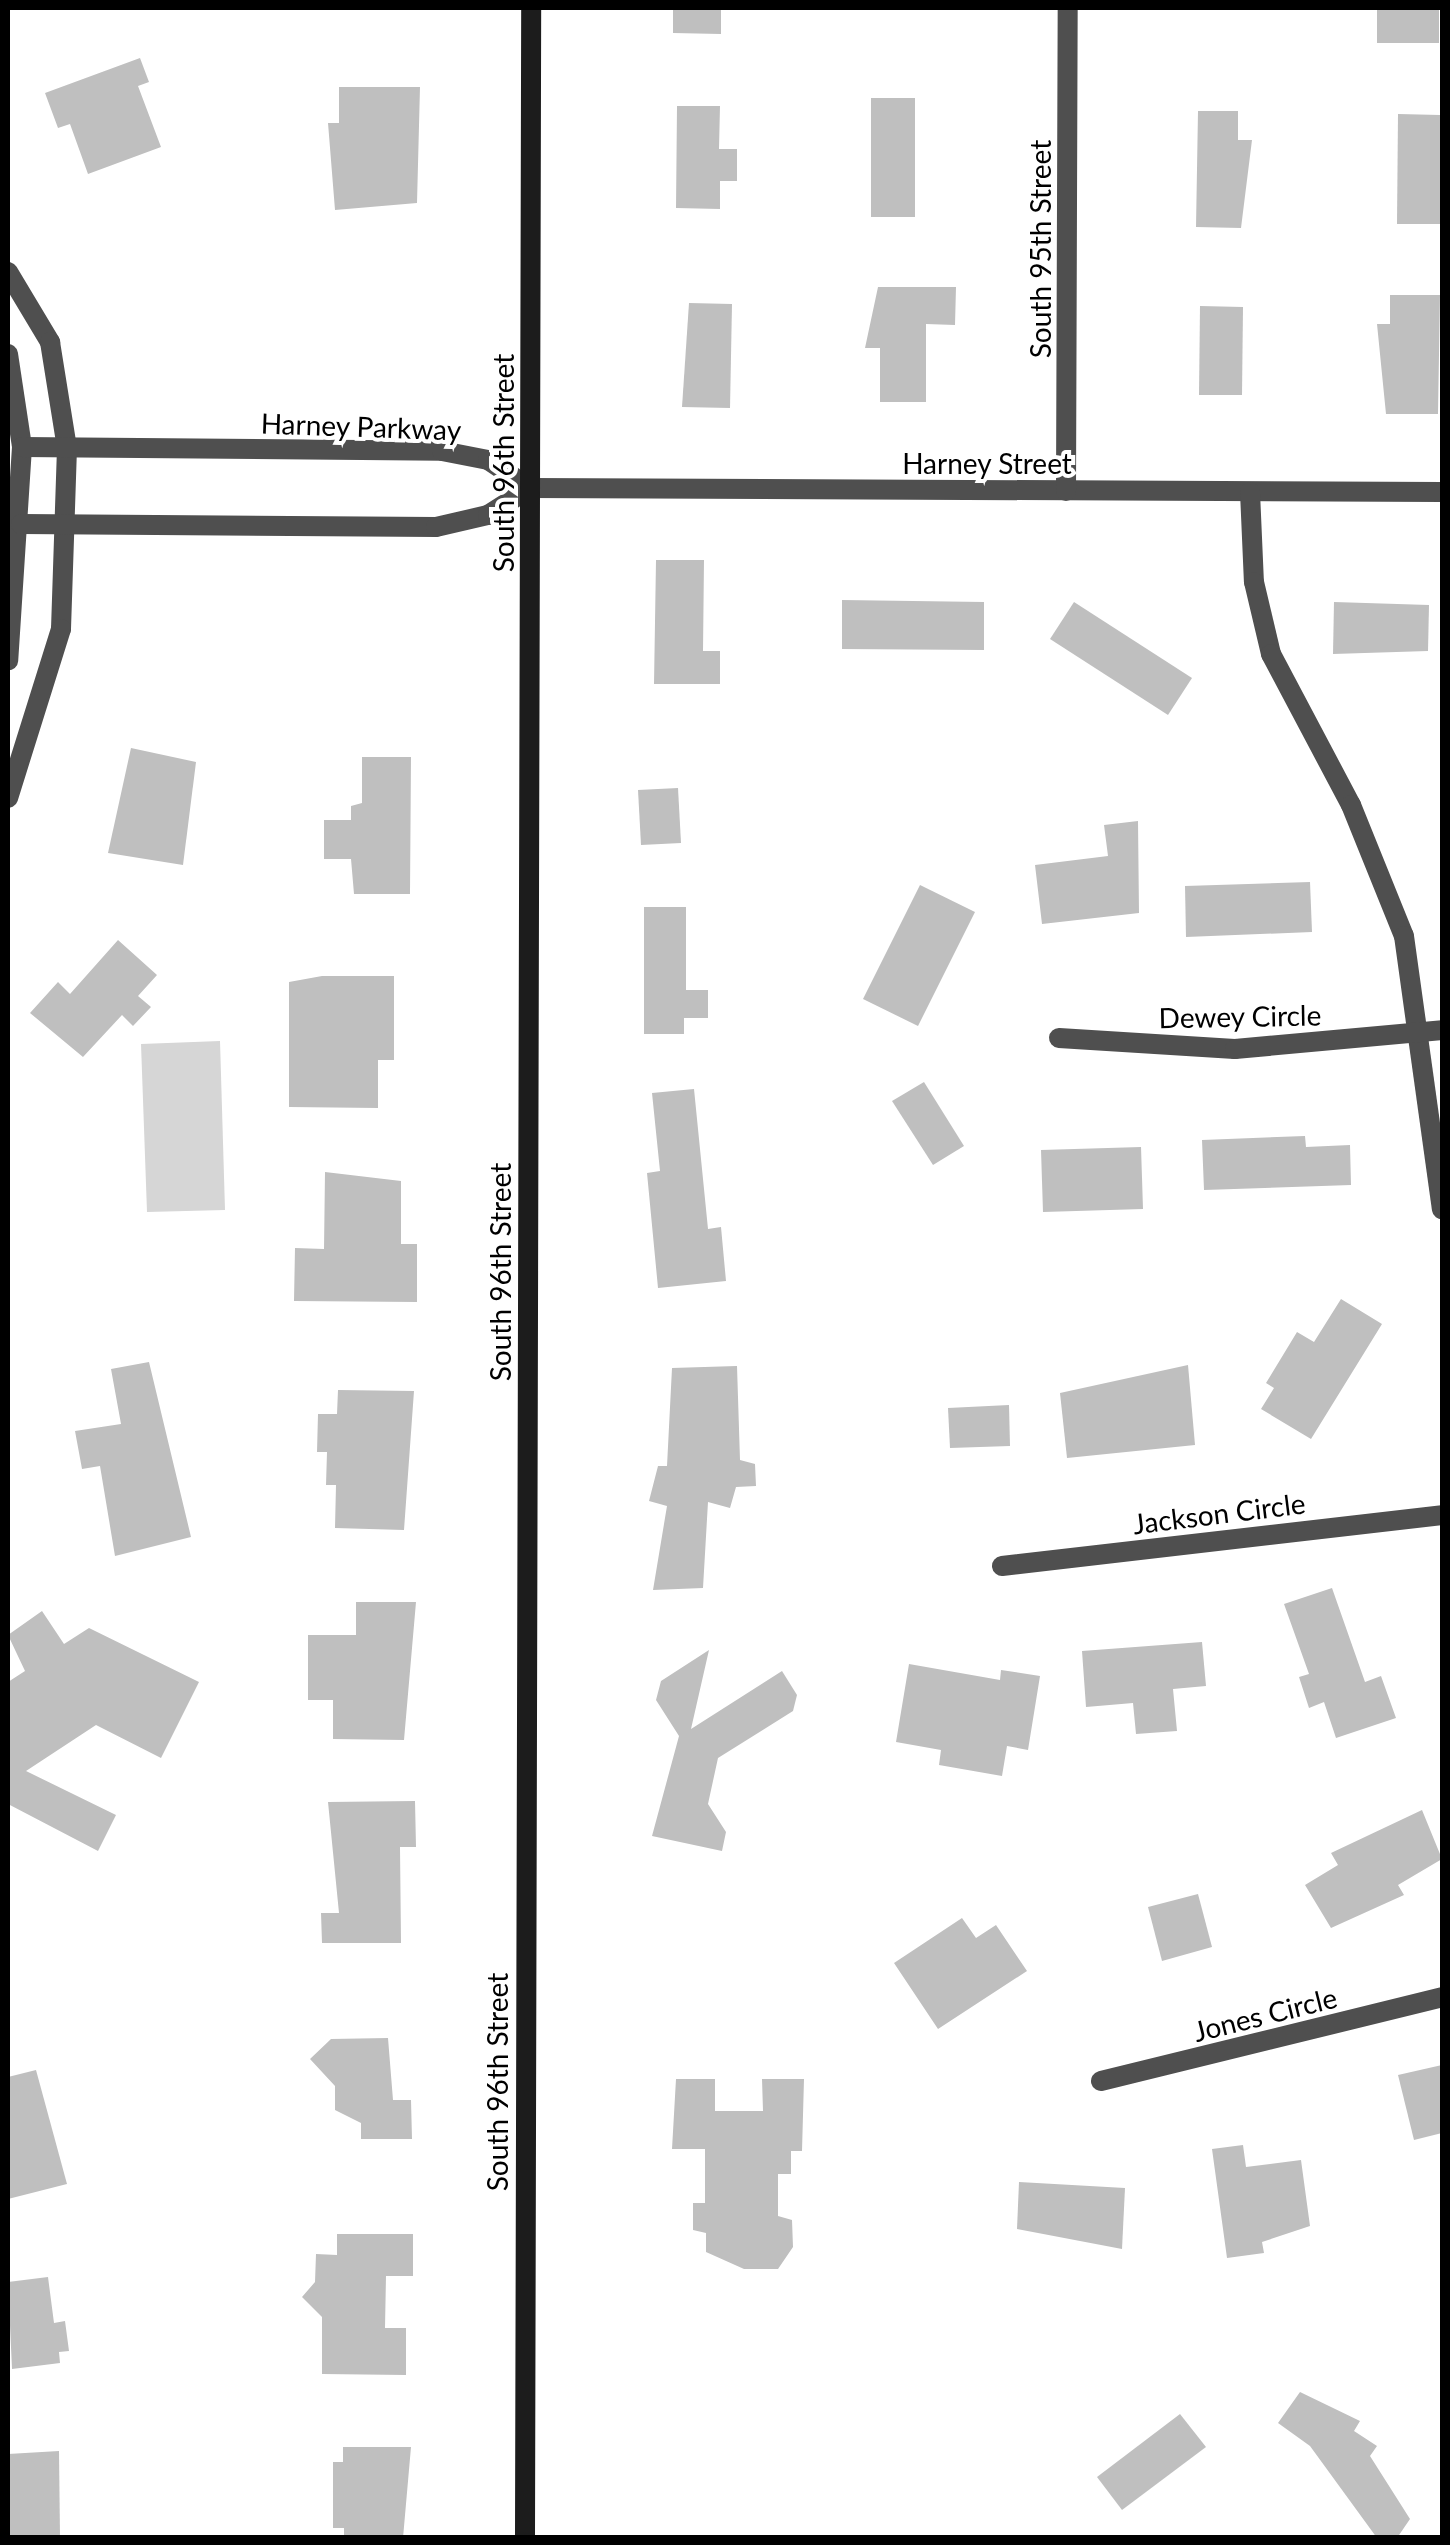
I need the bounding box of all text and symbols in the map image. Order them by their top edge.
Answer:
street label: South 95th Street [1023,140,1057,358]
street label: South 96th Street [486,354,520,572]
street label: Harney Parkway [260,406,462,446]
street label: Harney Street [902,446,1072,480]
street label: Dewey Circle [1158,998,1322,1034]
street label: South 96th Street [483,1163,517,1381]
street label: Jackson Circle [1131,1486,1307,1540]
street label: South 96th Street [480,1973,514,2191]
street label: Jones Circle [1190,1980,1340,2048]

